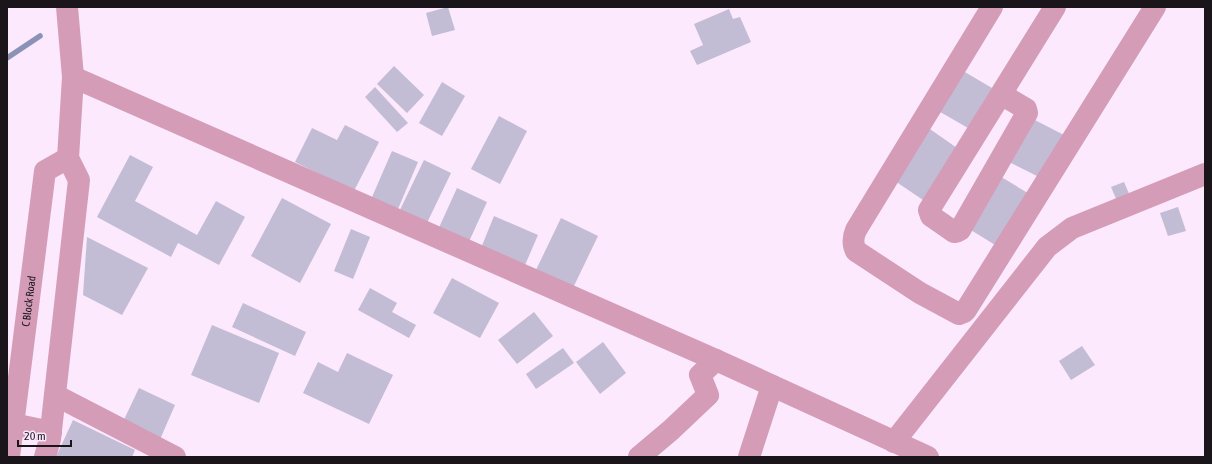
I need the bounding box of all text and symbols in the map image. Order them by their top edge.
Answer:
street label: C Block Road [19,275,38,327]
scale bar [18,422,71,448]
text: 20 m [24,429,46,443]

